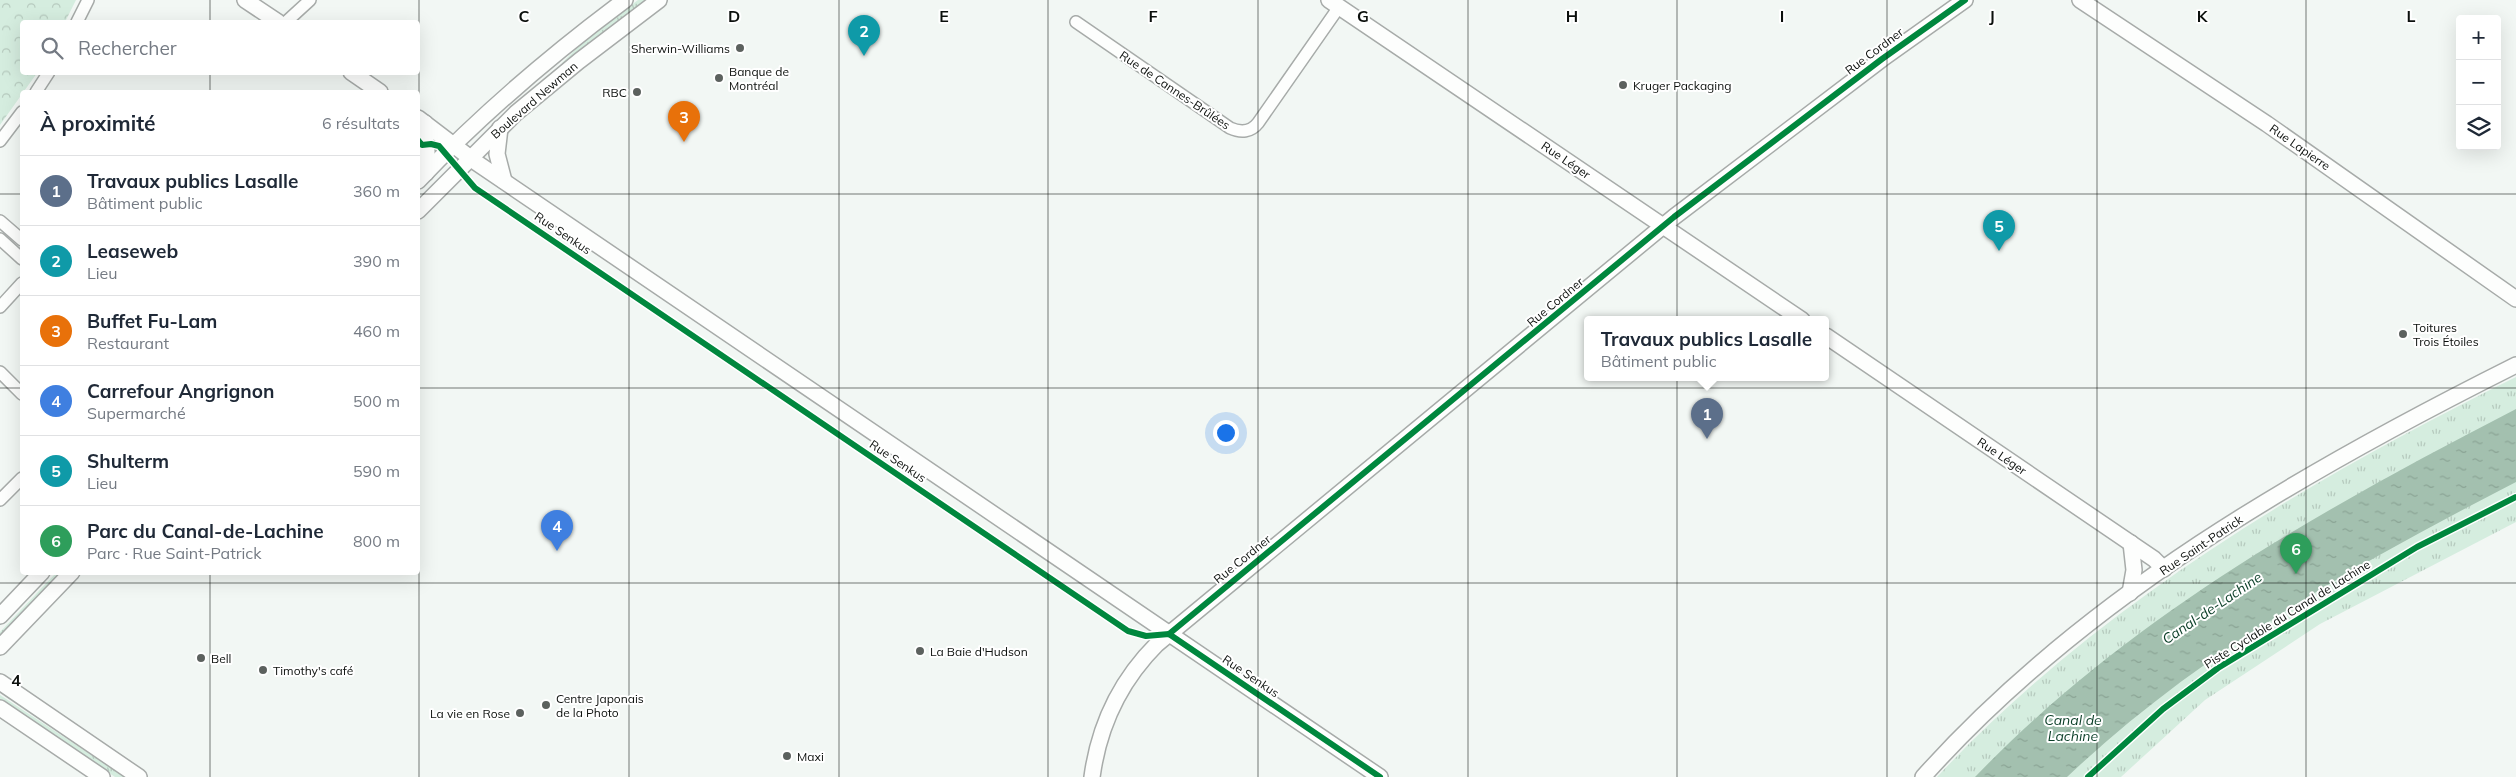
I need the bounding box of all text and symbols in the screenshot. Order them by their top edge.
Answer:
text: C [519,6,530,26]
text: D [728,6,740,26]
text: E [939,6,949,26]
text: F [1148,6,1158,26]
text: G [1357,6,1369,26]
text: H [1566,6,1578,26]
text: I [1780,6,1784,26]
text: J [1989,6,1995,26]
text: K [2197,6,2209,26]
text: L [2407,6,2416,26]
pin: 2 [848,15,880,56]
map controls [2456,15,2501,150]
button: + [2456,15,2501,60]
search box [20,20,420,75]
street label: Rue Cordner [1842,24,1907,78]
icon: search [38,34,66,62]
text: Rechercher [78,36,177,60]
place label: Sherwin-Williams [631,41,730,56]
marker: Sherwin-Williams [734,42,746,54]
street label: Rue de Cannes-Brûlées [1117,47,1233,133]
street label: Boulevard Newman [488,58,580,142]
button: − [2456,60,2501,105]
place label: Banque de Montréal [729,64,789,93]
marker: Banque de Montréal [713,72,725,84]
place label: Kruger Packaging [1633,78,1731,93]
marker: Kruger Packaging [1617,79,1629,91]
place label: RBC [602,85,627,100]
marker: RBC [631,86,643,98]
pin: 3 [668,101,700,142]
button: layers [2456,105,2501,150]
text: À proximité [40,110,156,136]
text: 6 résultats [322,113,400,133]
street label: Rue Lapierre [2267,121,2333,173]
street label: Rue Léger [1539,138,1594,182]
text: Travaux publics Lasalle [87,169,298,193]
text: 1 [51,181,61,201]
text: 360 m [353,181,400,201]
text: Bâtiment public [87,193,203,213]
street label: Rue Senkus [532,209,594,257]
pin: 5 [1983,210,2015,251]
text: Leaseweb [87,239,178,263]
text: 2 [51,251,61,271]
text: 390 m [353,251,400,271]
text: Lieu [87,263,117,283]
street label: Rue Cordner [1524,274,1587,330]
text: Buffet Fu-Lam [87,309,217,333]
popup [1584,316,1829,381]
place label: Toitures Trois Étoiles [2413,320,2479,349]
text: 3 [51,321,61,341]
text: 460 m [353,321,400,341]
text: Travaux publics Lasalle [1601,327,1812,351]
marker: Toitures Trois Étoiles [2397,328,2409,340]
text: Restaurant [87,333,169,353]
text: Bâtiment public [1601,351,1717,371]
text: Carrefour Angrignon [87,379,275,403]
text: 4 [51,391,61,411]
text: 500 m [353,391,400,411]
pin: 1 [1691,398,1723,439]
text: Supermarché [87,403,186,423]
your location [1213,420,1239,446]
street label: Rue Léger [1975,434,2030,478]
street label: Rue Senkus [867,437,929,485]
text: Shulterm [87,449,169,473]
text: 5 [51,461,61,481]
text: 590 m [353,461,400,481]
text: Lieu [87,473,117,493]
pin: 4 [541,510,573,551]
street label: Rue Saint-Patrick [2157,511,2246,578]
text: Parc du Canal-de-Lachine [87,519,324,543]
text: 6 [51,531,61,551]
text: 800 m [353,531,400,551]
street label: Rue Cordner [1210,531,1274,587]
pin: 6 [2280,533,2312,574]
text: Parc · Rue Saint-Patrick [87,543,262,563]
street label: Piste Cyclable du Canal de Lachine [2201,557,2373,671]
water label: Canal-de-Lachine [2159,568,2266,648]
place label: La Baie d'Hudson [930,644,1028,659]
marker: La Baie d'Hudson [914,645,926,657]
place label: Bell [211,651,231,666]
marker: Bell [195,652,207,664]
street label: Rue Senkus [1220,652,1282,700]
place label: Timothy's café [273,663,353,678]
marker: Timothy's café [257,664,269,676]
text: 4 [11,670,21,690]
place label: Centre Japonais de la Photo [556,691,644,720]
marker: Centre Japonais de la Photo [540,699,552,711]
place label: La vie en Rose [430,706,510,721]
marker: La vie en Rose [514,707,526,719]
water label: Canal de Lachine [2044,711,2102,745]
place label: Maxi [797,749,824,764]
marker: Maxi [781,750,793,762]

